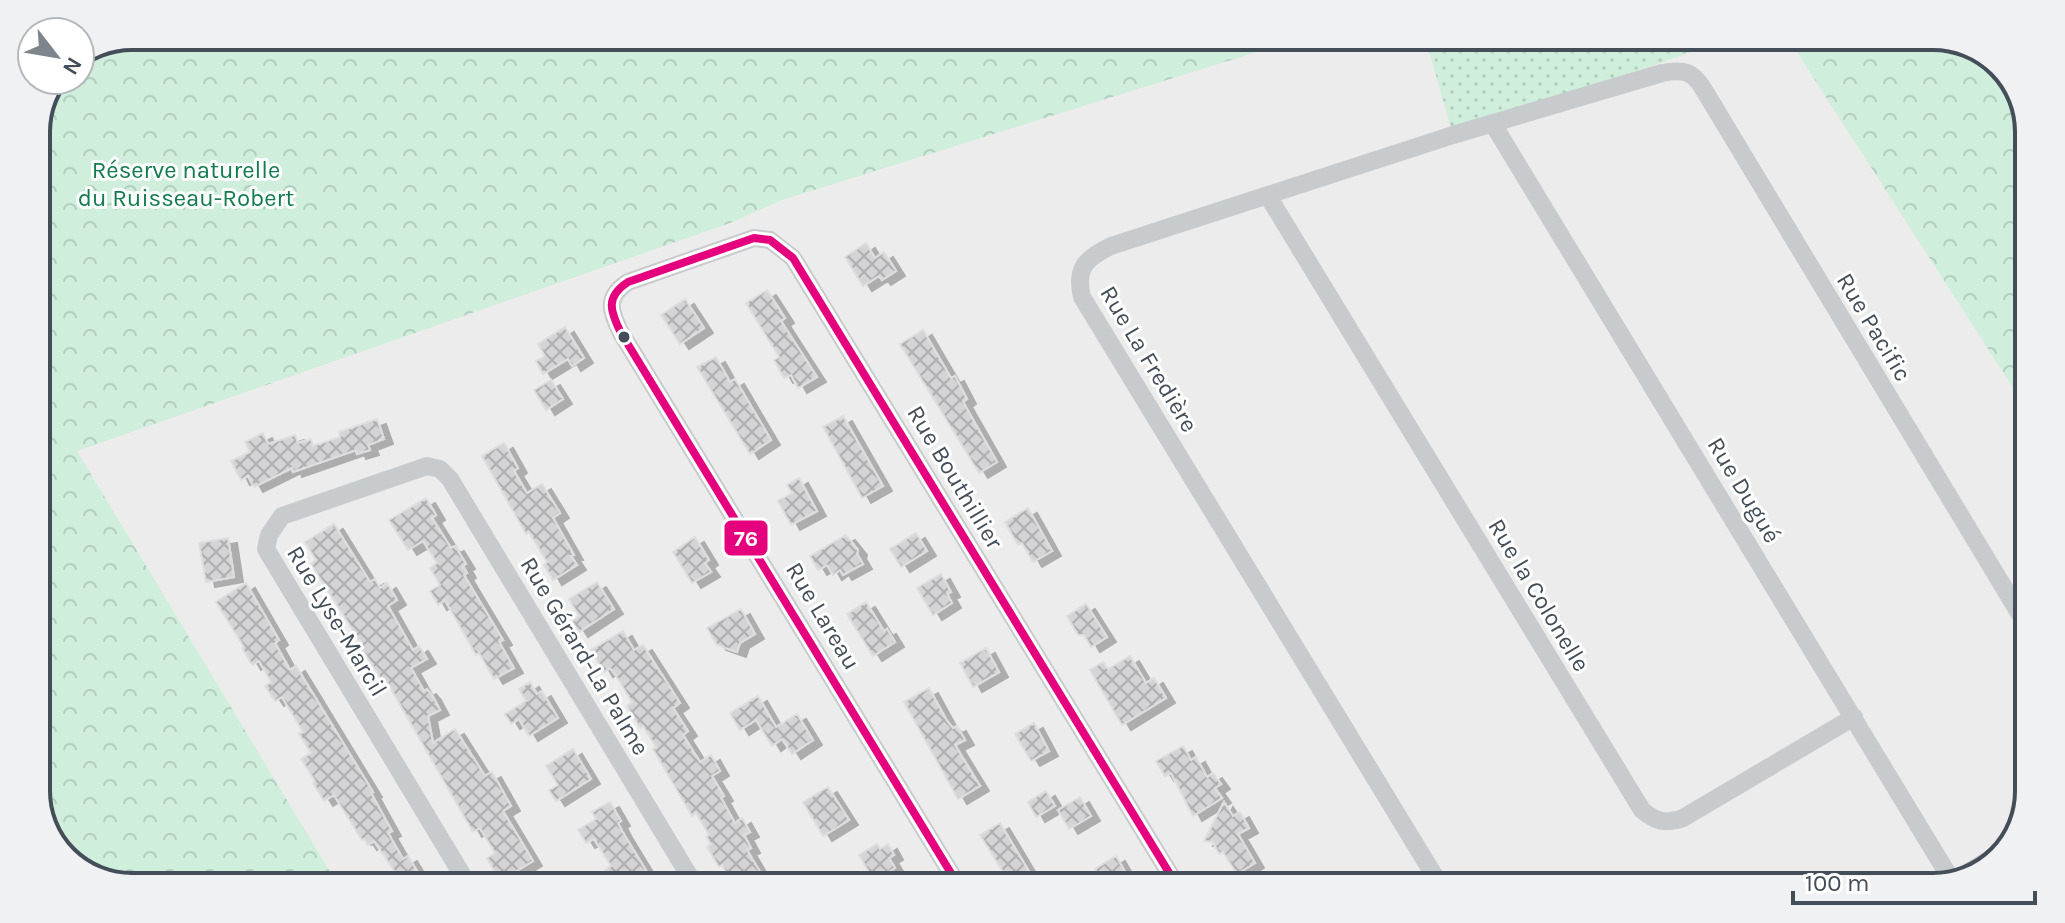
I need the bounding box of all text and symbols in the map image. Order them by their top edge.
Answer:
north arrow [16,16,96,96]
text: N [57,52,87,79]
park label: Réserve naturelle du Ruisseau-Robert [78,156,294,212]
street label: Rue Pacific [1831,268,1917,386]
street label: Rue La Fredière [1094,281,1204,437]
unlabelled marker [616,329,632,345]
street label: Rue Bouthillier [901,400,1009,554]
street label: Rue Dugué [1702,432,1786,548]
street label: Rue la Colonelle [1482,514,1596,676]
line badge: 76 [723,519,769,557]
text: 76 [734,526,758,552]
street label: Rue Lyse-Marcil [281,541,393,701]
street label: Rue Gérard-La Palme [515,552,655,760]
street label: Rue Lareau [780,557,866,675]
scale bar [1793,855,2035,905]
text: 100 m [1805,869,1870,897]

